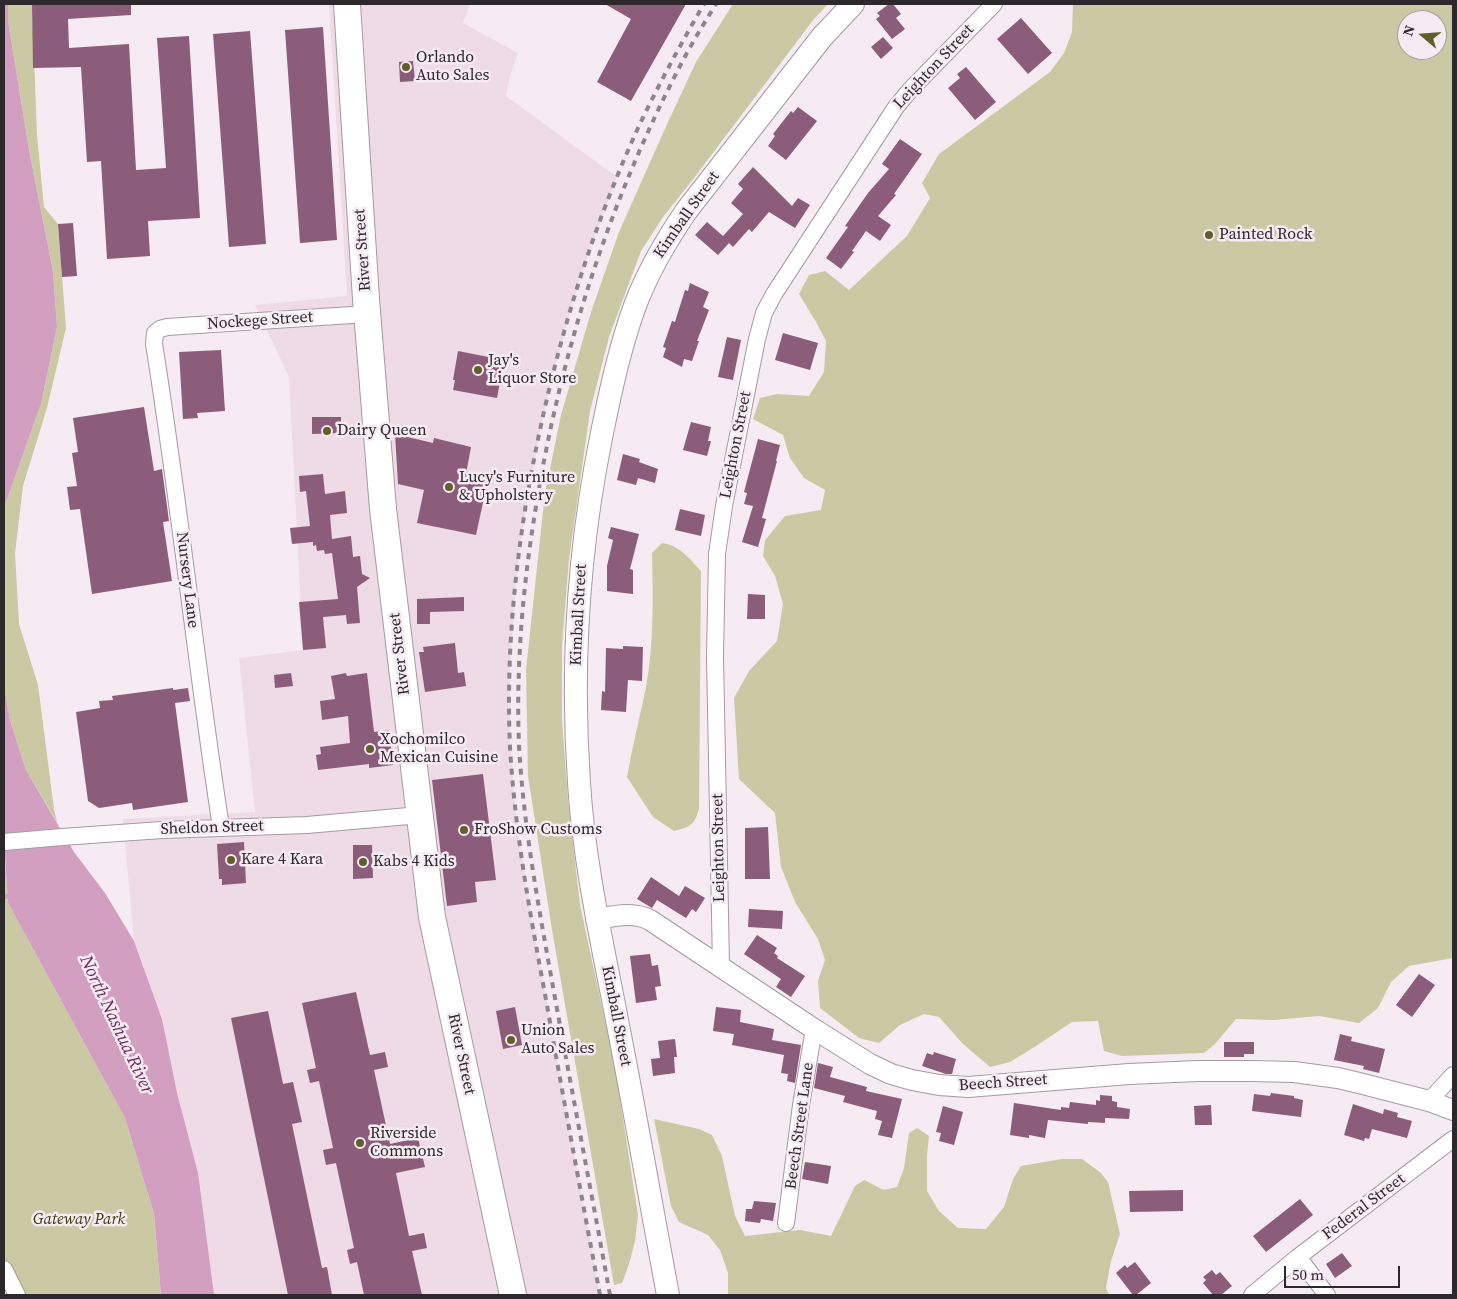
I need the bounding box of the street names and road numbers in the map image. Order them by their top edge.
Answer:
street label: Leighton Street [890,21,978,113]
street label: Kimball Street [650,168,724,262]
street label: River Street [351,208,375,292]
street label: Nockege Street [206,308,314,334]
street label: Leighton Street [716,390,756,500]
street label: Nursery Lane [172,531,202,629]
street label: Kimball Street [567,564,591,666]
street label: River Street [385,612,415,696]
street label: Leighton Street [708,793,730,903]
street label: Sheldon Street [160,817,264,839]
street label: Kimball Street [597,964,635,1068]
street label: River Street [443,1012,479,1096]
street label: Beech Street Lane [782,1061,818,1191]
street label: Beech Street [958,1070,1048,1096]
street label: Federal Street [1319,1170,1409,1244]

